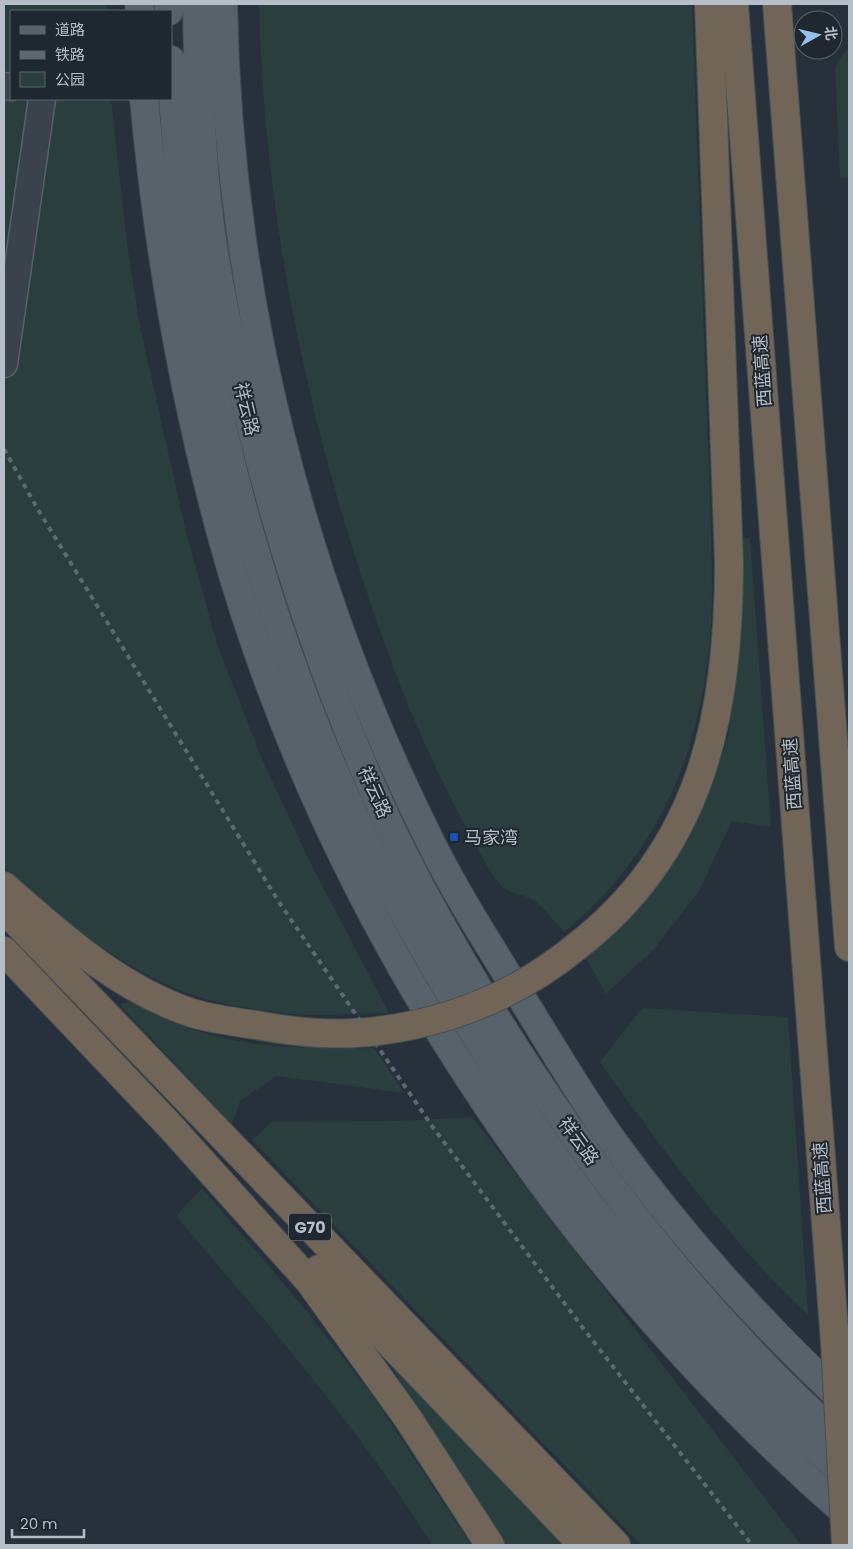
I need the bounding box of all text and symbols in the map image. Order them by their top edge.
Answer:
legend [10,10,172,100]
north arrow [793,10,843,60]
text: 道路 [55,19,85,40]
text: 北 [820,25,842,42]
text: 铁路 [55,44,85,65]
text: 公园 [55,69,85,90]
street label: 西蓝高速 [747,334,777,408]
street label: 祥云路 [229,380,265,438]
street label: 西蓝高速 [777,737,807,811]
street label: 祥云路 [353,762,397,822]
place label: 马家湾 [464,825,518,850]
marker: 马家湾 [448,831,460,843]
street label: 祥云路 [553,1112,605,1170]
street label: 西蓝高速 [807,1141,837,1215]
road number: G70 [289,1214,331,1240]
scale bar [12,1506,85,1538]
text: 20 m [20,1513,58,1534]

